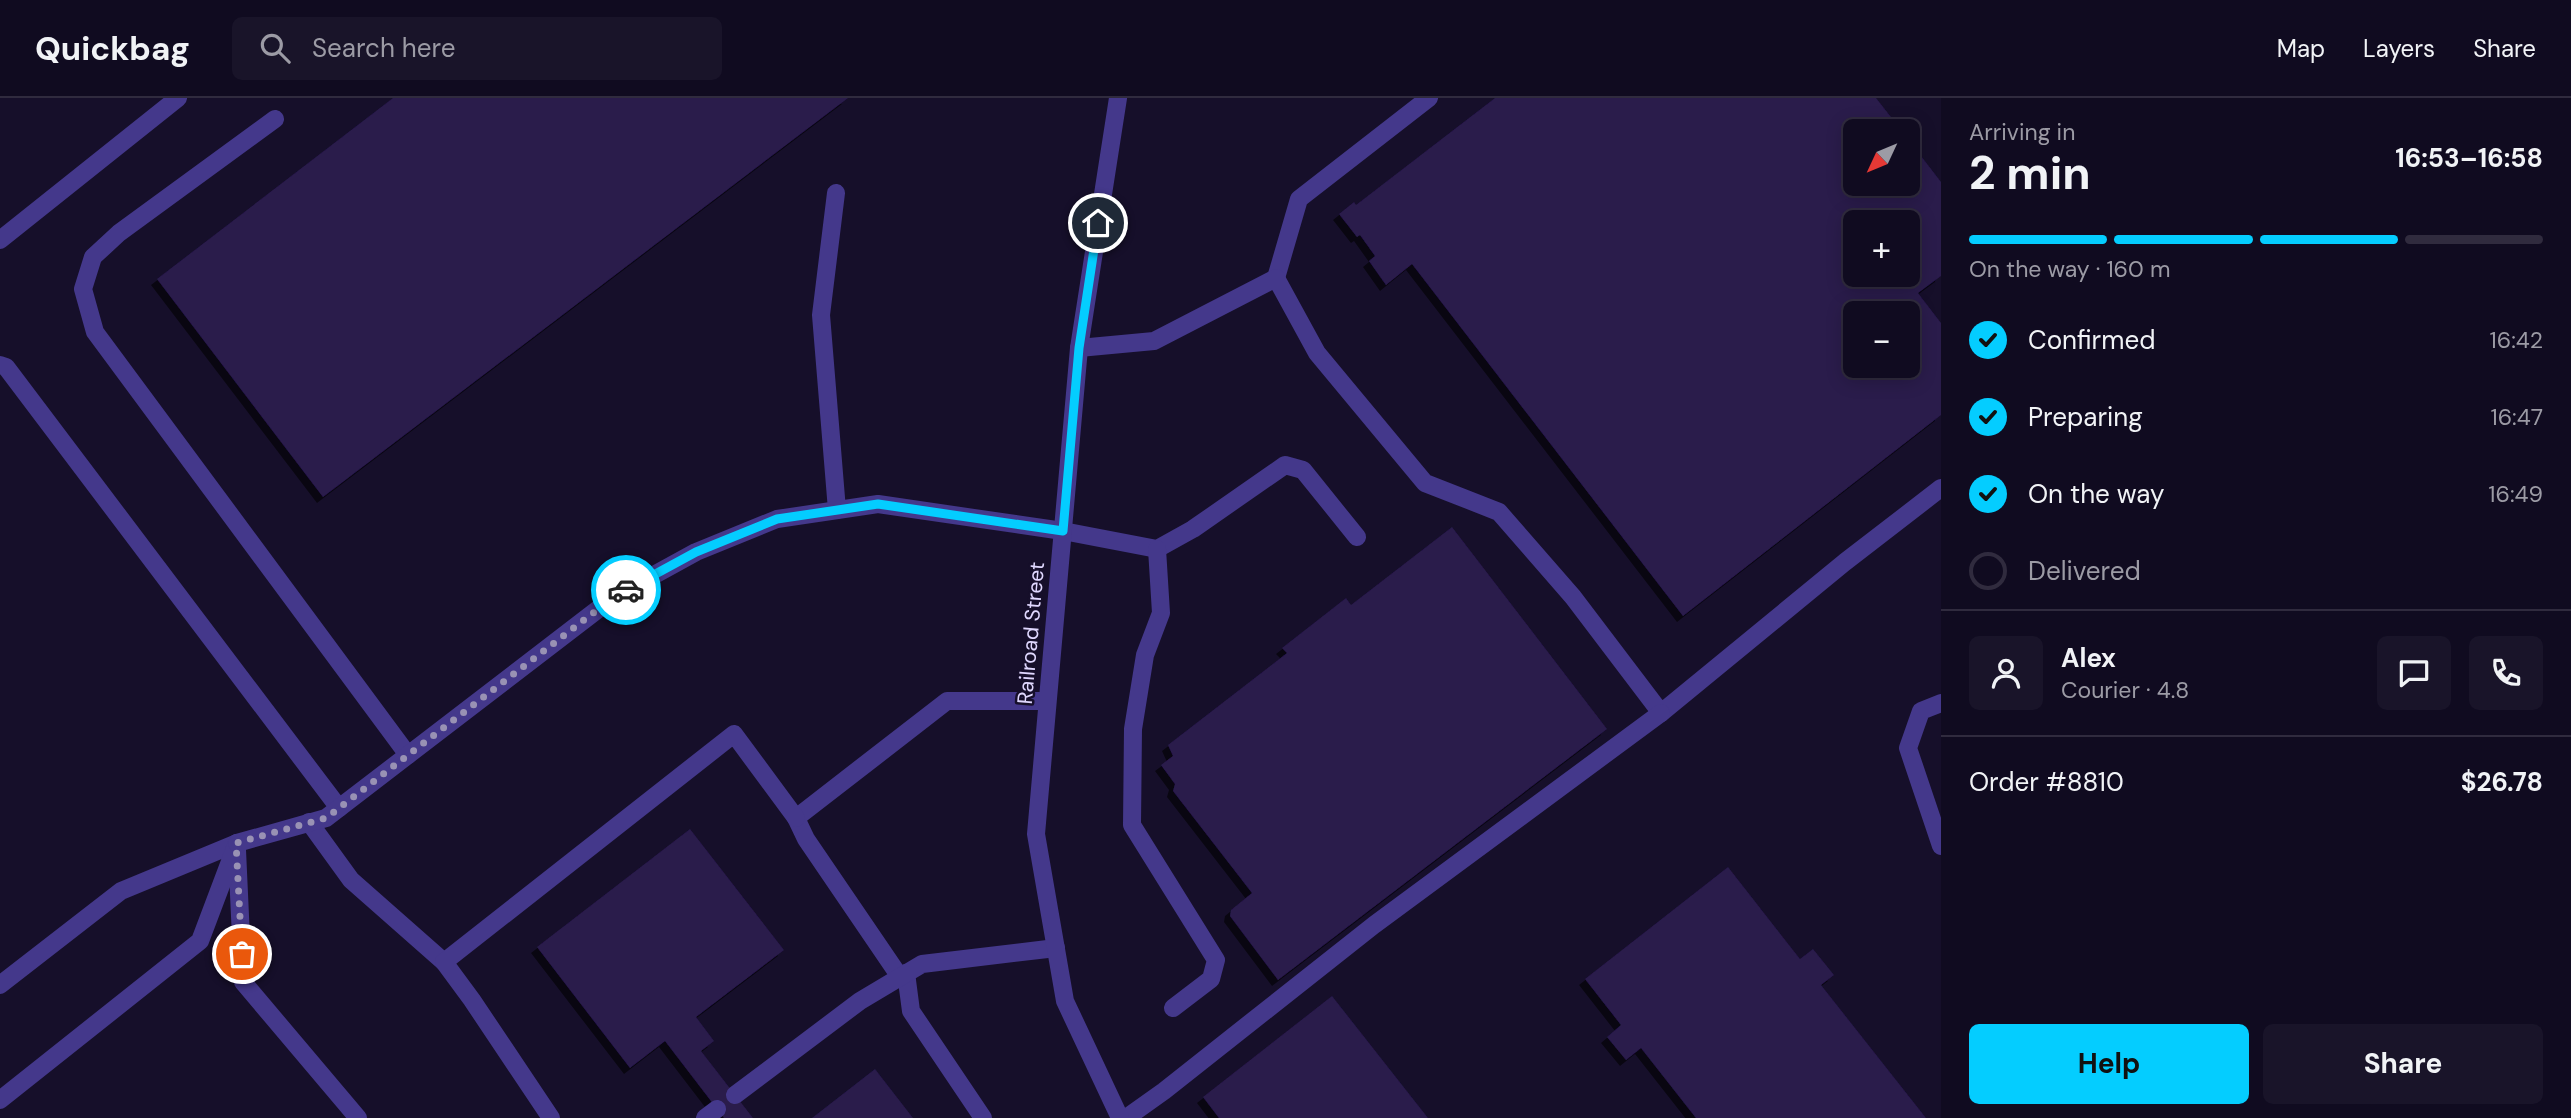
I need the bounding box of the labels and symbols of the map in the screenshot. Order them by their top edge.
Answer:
north arrow [1843,119,1920,196]
pin [1068,193,1128,253]
courier [591,555,661,625]
street label: Railroad Street [1011,561,1051,705]
pin [212,924,272,984]

